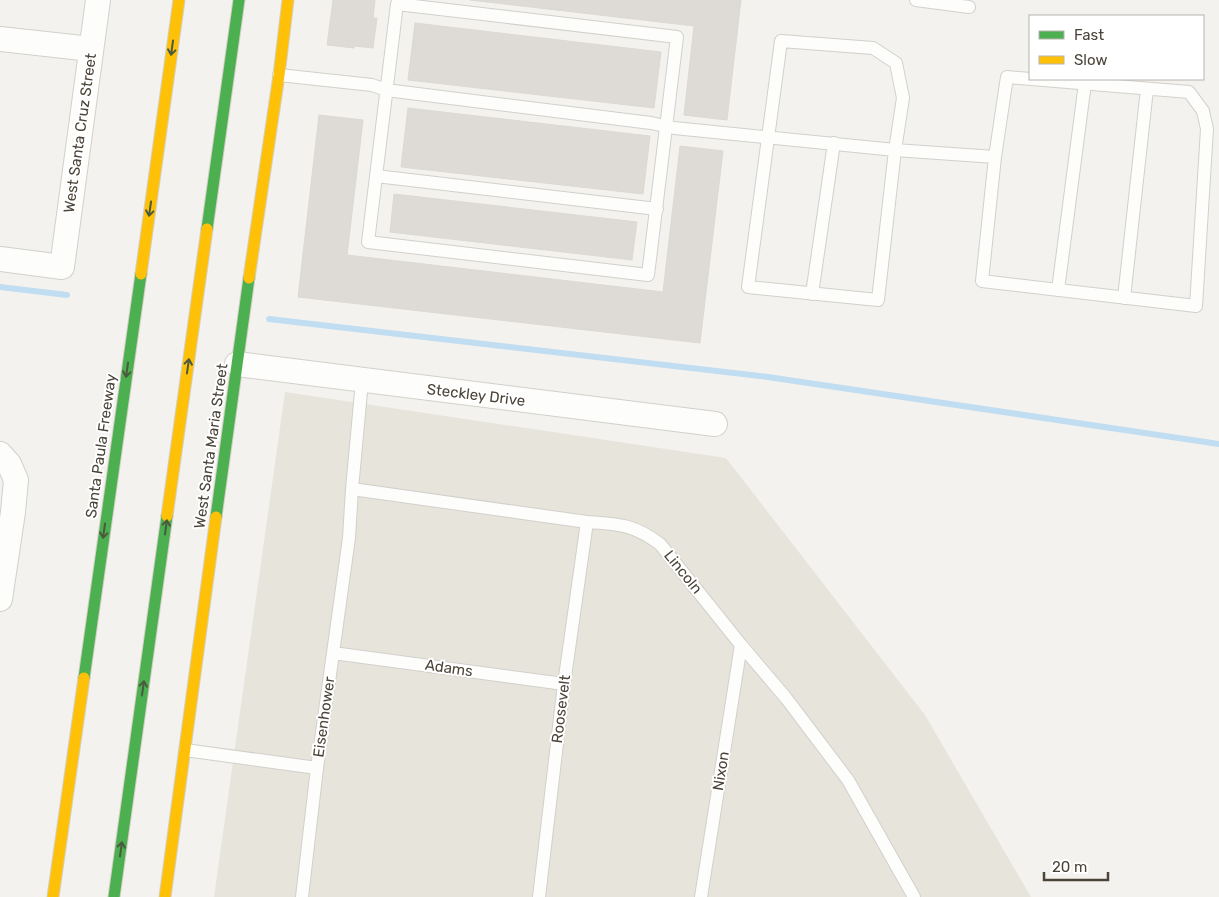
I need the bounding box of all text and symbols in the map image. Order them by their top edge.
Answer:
legend [1029,15,1204,80]
text: Fast [1074,26,1104,44]
one-way arrow [167,40,177,56]
text: Slow [1074,51,1107,69]
street label: West Santa Cruz Street [60,52,100,214]
one-way arrow [144,201,154,217]
one-way arrow [184,358,194,374]
one-way arrow [122,362,132,378]
street label: West Santa Maria Street [190,362,232,530]
street label: Santa Paula Freeway [82,373,120,519]
street label: Steckley Drive [426,380,526,410]
one-way arrow [161,519,171,535]
one-way arrow [99,523,109,539]
street label: Lincoln [660,547,706,597]
street label: Adams [424,656,474,680]
street label: Roosevelt [548,674,574,744]
street label: Eisenhower [309,675,339,759]
one-way arrow [138,680,148,696]
street label: Nixon [709,750,733,792]
one-way arrow [116,841,126,857]
scale bar [1044,850,1108,882]
text: 20 m [1052,858,1087,876]

